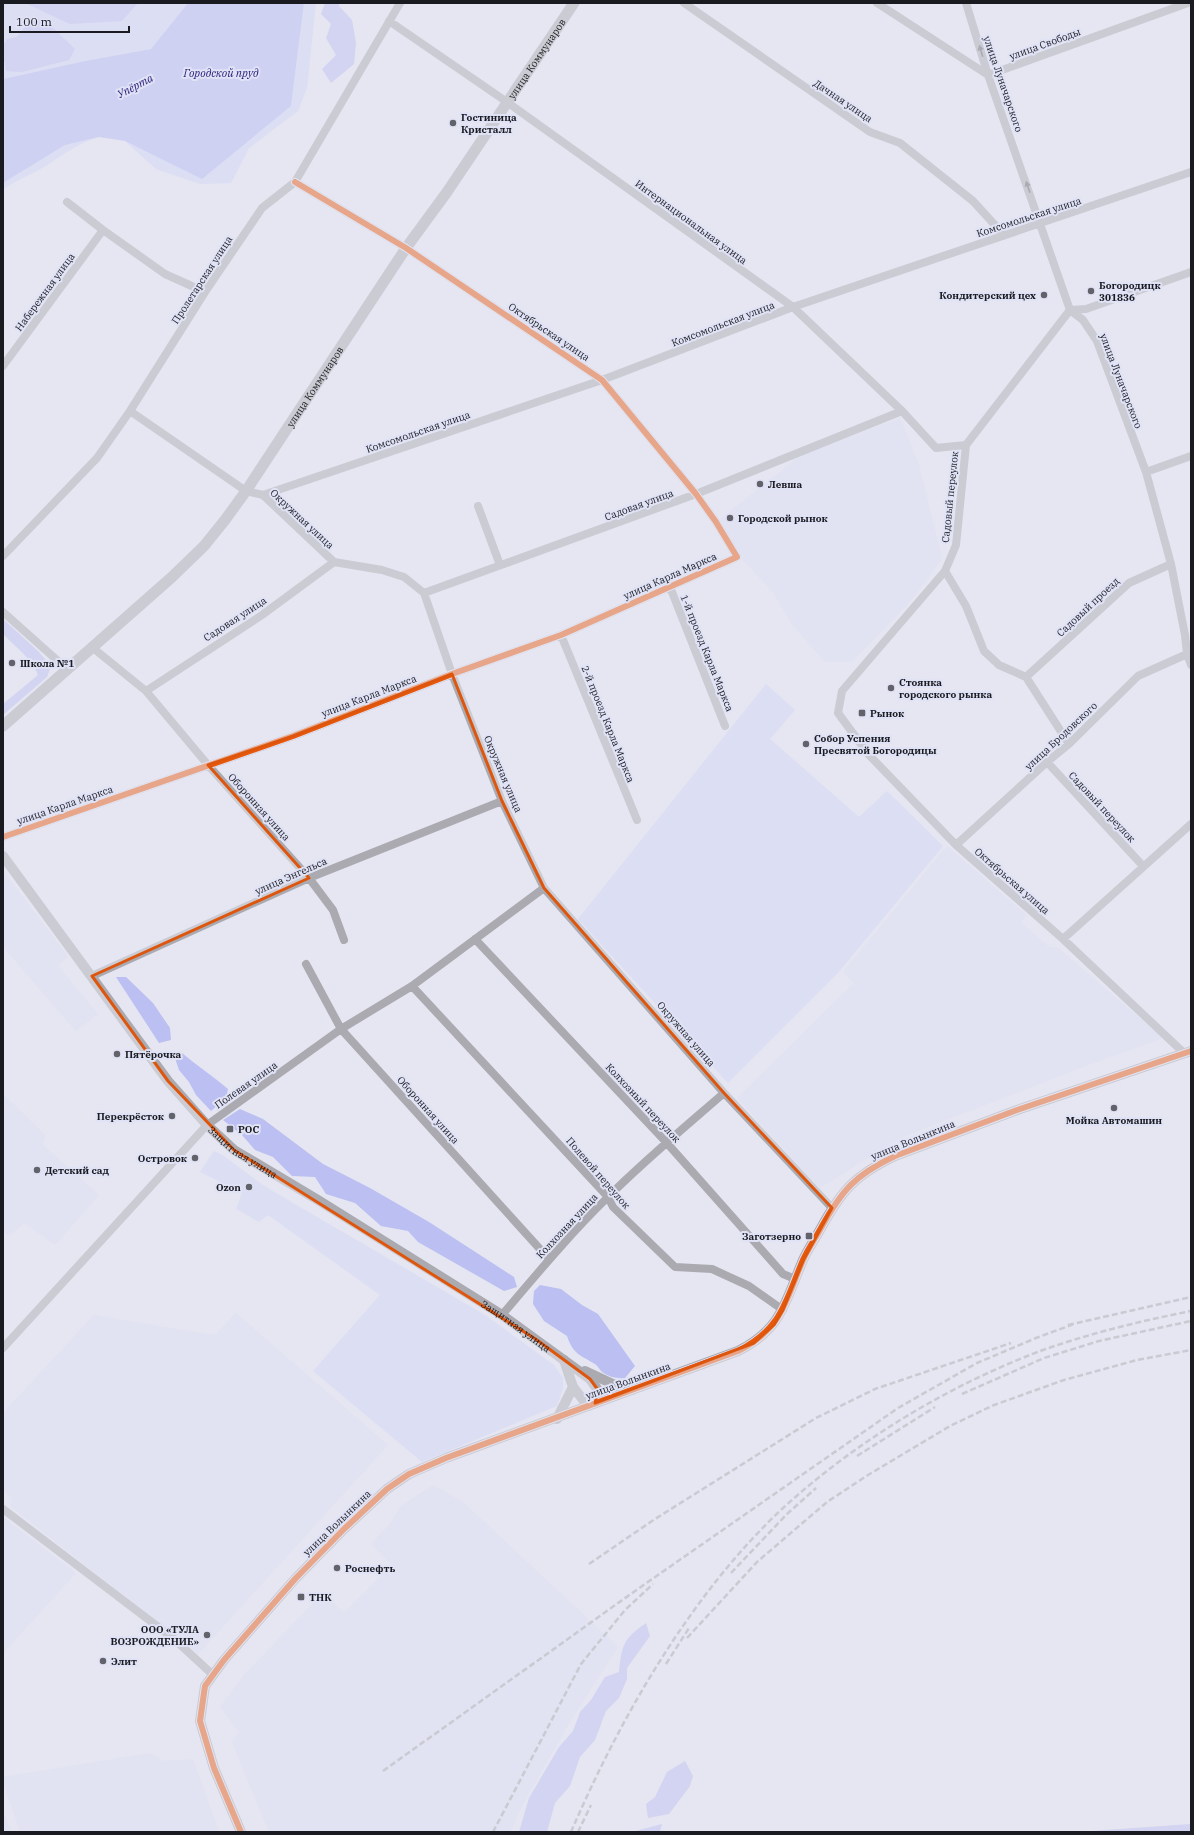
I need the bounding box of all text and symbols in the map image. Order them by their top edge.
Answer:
scale bar [10,8,129,34]
text: 100 m [16,14,52,29]
street label: улица Коммунаров [505,16,568,101]
street label: улица Свободы [1008,25,1082,63]
street label: улица Луначарского [980,34,1026,134]
one-way arrow [978,45,984,57]
water label: Городской пруд [183,66,259,80]
water label: Упёрта [115,71,155,101]
street label: Дачная улица [811,77,875,126]
place label: Гостиница Кристалл [461,111,517,136]
marker: Гостиница Кристалл [448,118,458,128]
street label: Интернациональная улица [632,177,750,267]
one-way arrow [1024,181,1030,193]
street label: Комсомольская улица [975,194,1083,240]
street label: Пролетарская улица [169,233,236,326]
street label: Набережная улица [12,250,78,334]
place label: Богородицк 301836 [1099,279,1161,304]
marker: Богородицк 301836 [1086,286,1096,296]
place label: Кондитерский цех [939,289,1036,302]
marker: Кондитерский цех [1039,290,1049,300]
street label: Комсомольская улица [670,298,777,350]
street label: Октябрьская улица [506,300,593,364]
street label: улица Луначарского [1097,332,1145,431]
street label: улица Коммунаров [283,343,346,430]
street label: Комсомольская улица [364,408,472,456]
street label: Садовый переулок [939,450,961,543]
place label: Левша [768,478,802,491]
marker: Левша [755,479,765,489]
street label: Окружная улица [268,486,337,552]
street label: Садовая улица [603,486,676,523]
place label: Городской рынок [738,512,828,525]
marker: Городской рынок [725,513,735,523]
street label: улица Карла Маркса [621,549,719,602]
street label: Садовый проезд [1054,575,1122,639]
street label: 1-й проезд Карла Маркса [678,593,737,714]
street label: Садовая улица [201,594,269,644]
place label: Школа №1 [20,657,74,670]
marker: Школа №1 [7,658,17,668]
street label: 2-й проезд Карла Маркса [579,664,638,785]
street label: улица Карла Маркса [320,672,419,720]
place label: Cтоянка городского рынка [899,676,992,701]
marker: Cтоянка городского рынка [886,683,896,693]
street label: улица Бродовского [1022,699,1100,773]
place label: Рынок [870,707,904,720]
marker: Рынок [857,708,867,718]
place label: Собор Успения Пресвятой Богородицы [814,732,937,757]
street label: Окружная улица [481,734,525,815]
marker: Собор Успения Пресвятой Богородицы [801,739,811,749]
street label: Садовый переулок [1066,769,1138,845]
street label: Оборонная улица [225,770,293,844]
street label: улица Карла Маркса [15,782,115,828]
street label: Октябрьская улица [972,845,1053,918]
street label: улица Энгельса [253,854,330,898]
street label: Окружная улица [654,999,718,1070]
place label: Пятёрочка [125,1048,182,1061]
marker: Пятёрочка [112,1049,122,1059]
street label: Полевая улица [212,1058,280,1111]
street label: Колхозный переулок [603,1061,683,1146]
street label: Оборонная улица [394,1073,462,1147]
marker: Мойка Автомашин [1109,1103,1119,1113]
place label: Перекрёсток [97,1110,164,1123]
marker: Перекрёсток [167,1111,177,1121]
place label: Мойка Автомашин [1066,1114,1162,1127]
street label: улица Волынкина [869,1117,957,1163]
street label: Защитная улица [206,1123,280,1181]
place label: РОС [238,1123,259,1136]
marker: РОС [225,1124,235,1134]
street label: Полевой переулок [563,1134,633,1212]
place label: Островок [138,1152,187,1165]
marker: Островок [190,1153,200,1163]
place label: Детский сад [45,1164,110,1177]
marker: Детский сад [32,1165,42,1175]
place label: Ozon [216,1181,241,1194]
marker: Ozon [244,1182,254,1192]
street label: Колхозная улица [534,1190,601,1261]
place label: Заготзерно [742,1230,801,1243]
marker: Заготзерно [804,1231,814,1241]
street label: Защитная улица [479,1297,554,1355]
street label: улица Волынкина [584,1359,673,1402]
street label: улица Волынкина [300,1487,374,1559]
place label: Роснефть [345,1562,395,1575]
marker: Роснефть [332,1563,342,1573]
place label: ТНК [309,1591,332,1604]
marker: ТНК [296,1592,306,1602]
place label: ООО «ТУЛА ВОЗРОЖДЕНИЕ» [110,1623,200,1648]
marker: ООО «ТУЛА ВОЗРОЖДЕНИЕ» [202,1630,212,1640]
place label: Элит [111,1655,137,1668]
marker: Элит [98,1656,108,1666]

